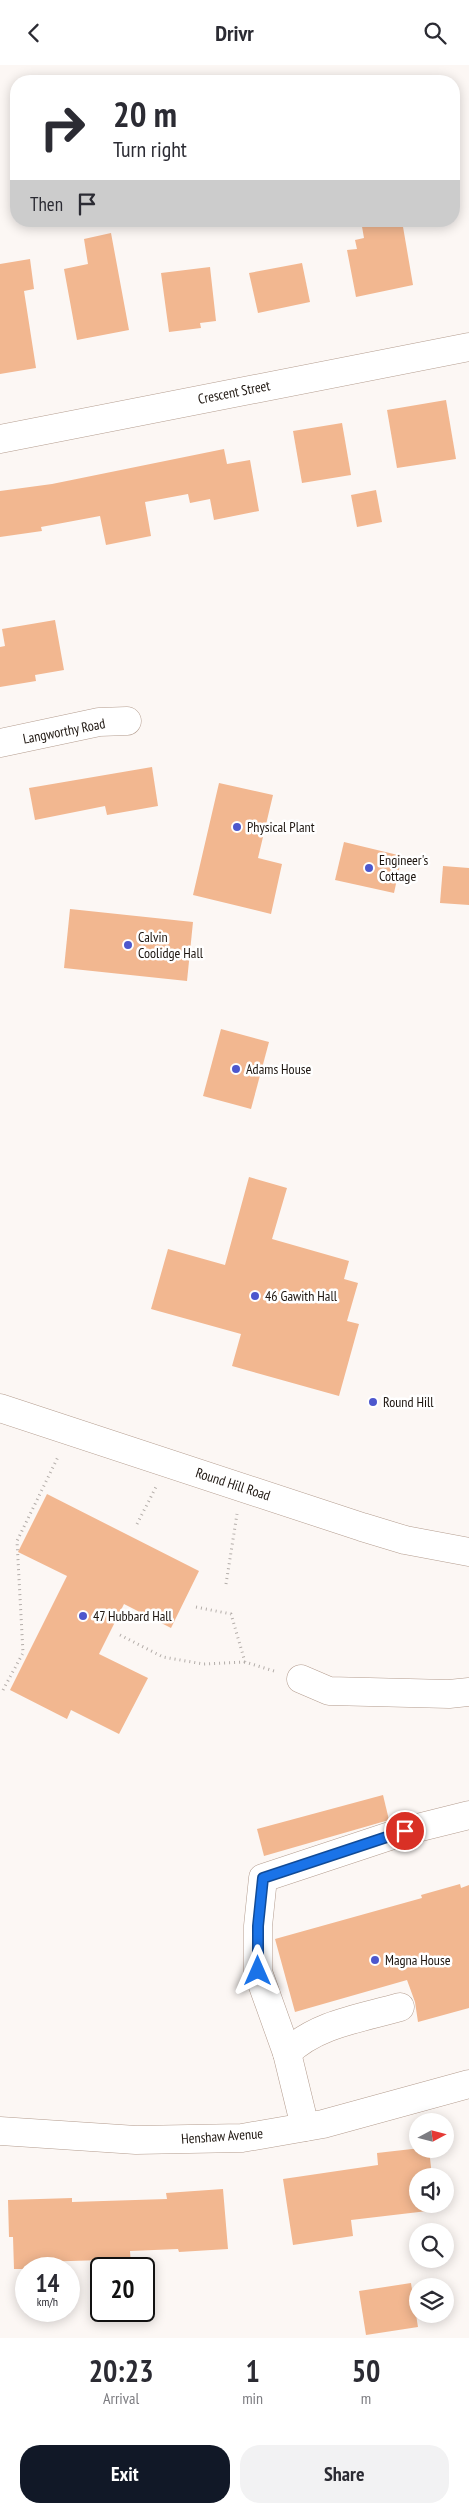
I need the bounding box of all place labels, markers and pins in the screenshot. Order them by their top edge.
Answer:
place label: Physical Plant [247,818,315,836]
marker: Physical Plant [231,821,243,833]
place label: Engineer's Cottage [379,851,428,885]
marker: Engineer's Cottage [363,862,375,874]
place label: Calvin Coolidge Hall [138,928,204,962]
marker: Calvin Coolidge Hall [122,939,134,951]
place label: Adams House [246,1060,311,1078]
marker: Adams House [230,1063,242,1075]
place label: 46 Gawith Hall [265,1287,338,1305]
marker: 46 Gawith Hall [249,1290,261,1302]
place label: Round Hill [383,1393,434,1411]
marker: Round Hill [367,1396,379,1408]
place label: 47 Hubbard Hall [93,1607,173,1625]
marker: 47 Hubbard Hall [77,1610,89,1622]
pin [384,1810,426,1852]
place label: Magna House [385,1951,451,1969]
marker: Magna House [369,1954,381,1966]

